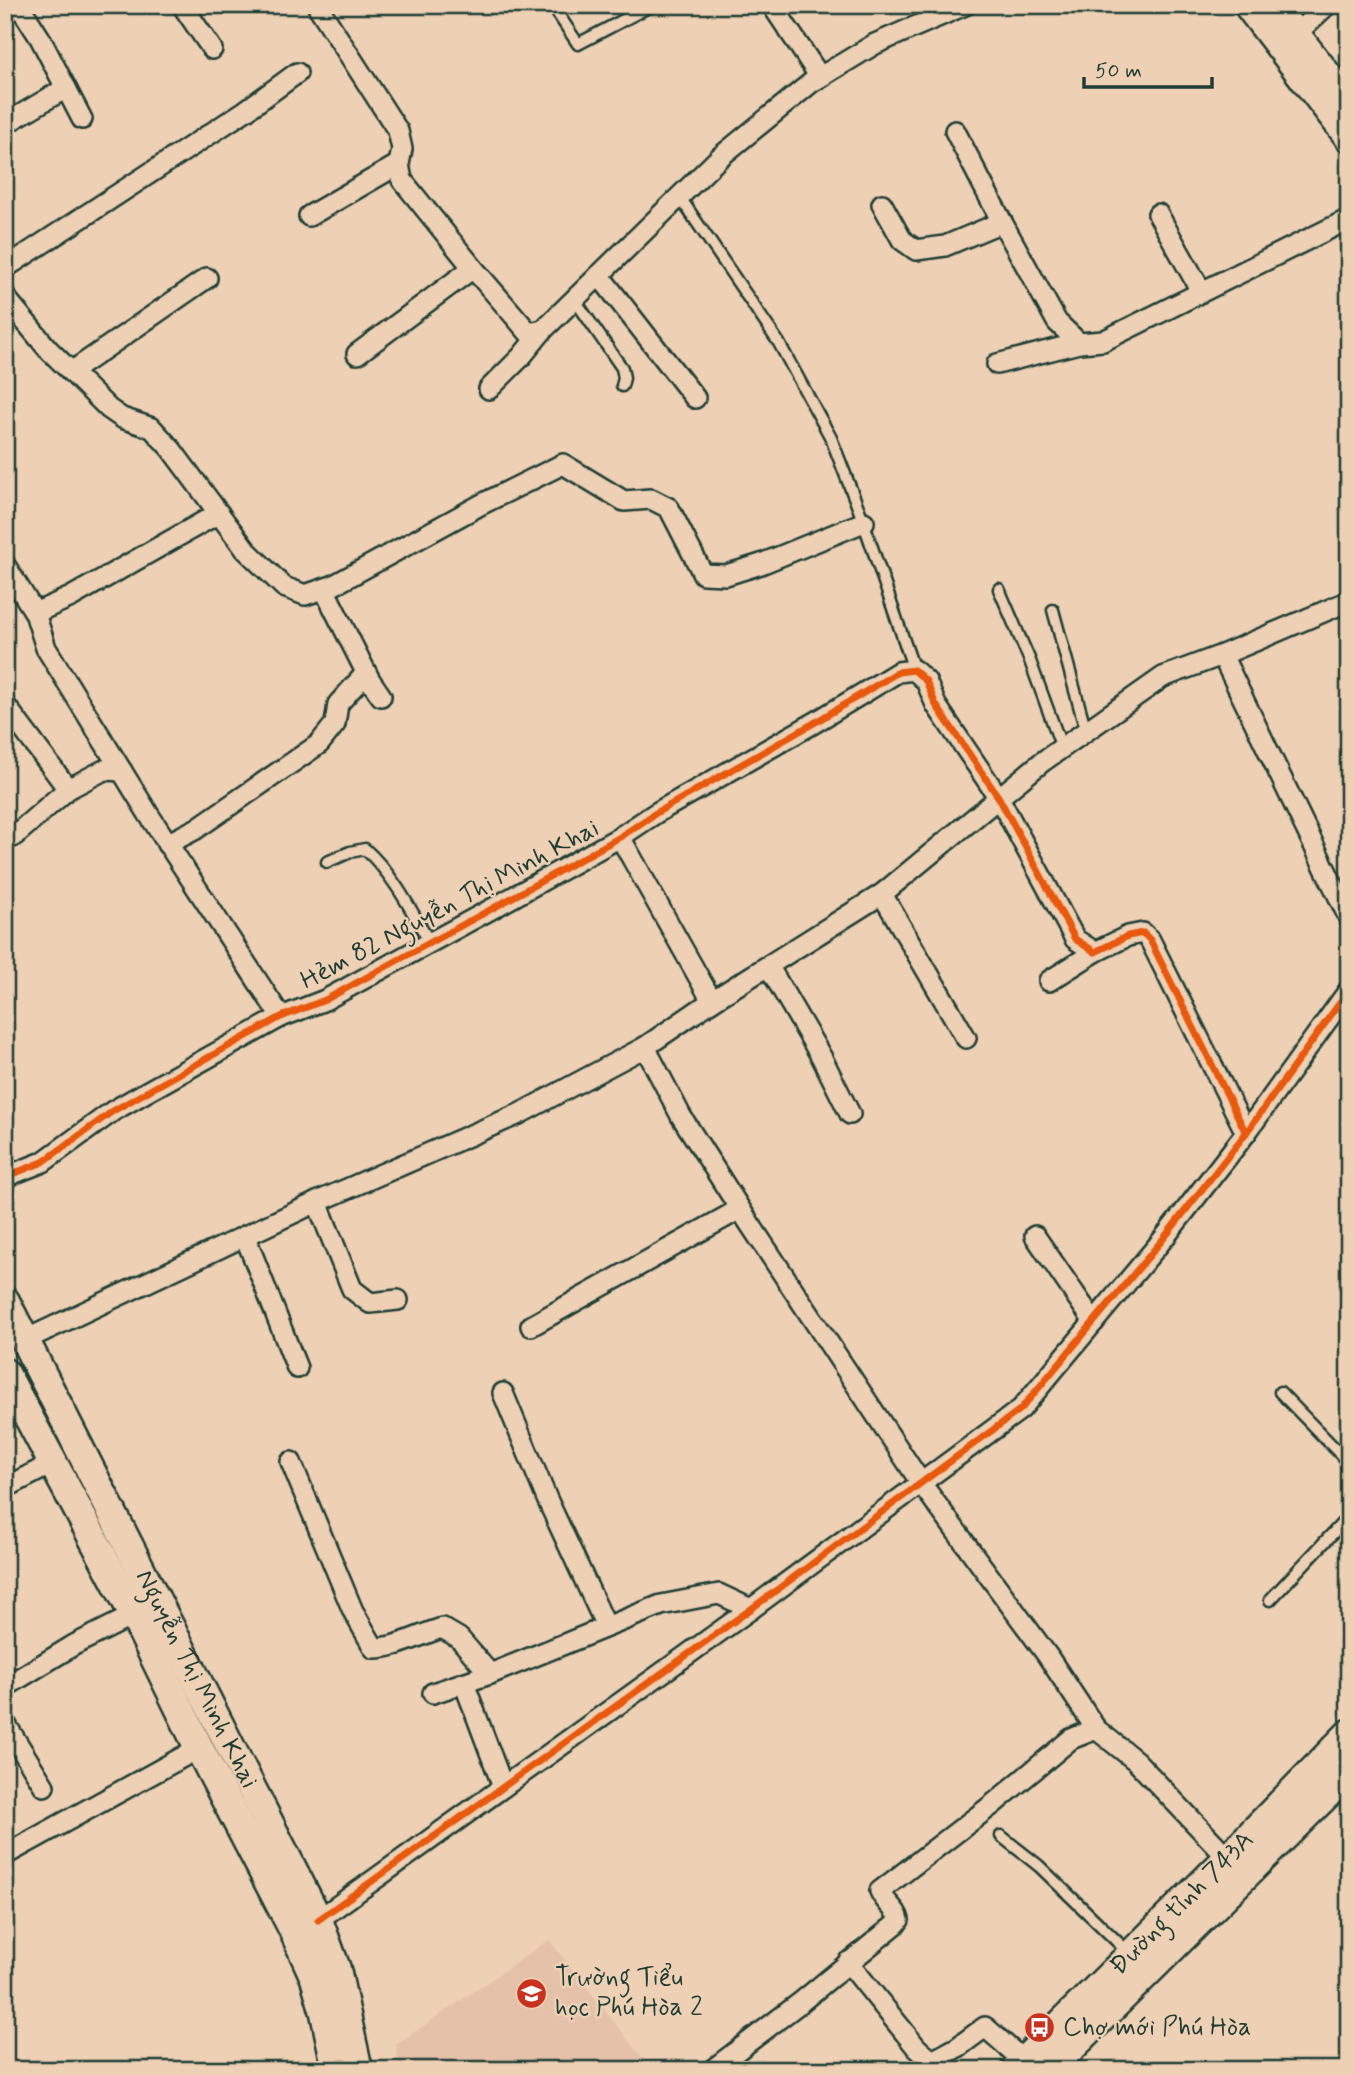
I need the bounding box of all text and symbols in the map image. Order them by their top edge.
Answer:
scale bar [1084,46,1212,90]
text: 50 m [1095,57,1142,85]
street label: Hẻm 82 Nguyễn Thị Minh Khai [295,812,607,1001]
street label: Nguyễn Thị Minh Khai [127,1564,266,1795]
street label: Đường tỉnh 743A [1103,1824,1262,1983]
place label: Trường Tiểu học Phú Hòa 2 [555,1961,703,2025]
school or university icon: Trường Tiểu học Phú Hòa 2 [515,1976,549,2010]
bus stop icon: Chợ mới Phú Hòa [1023,2011,1057,2045]
place label: Chợ mới Phú Hòa [1063,2011,1251,2045]

